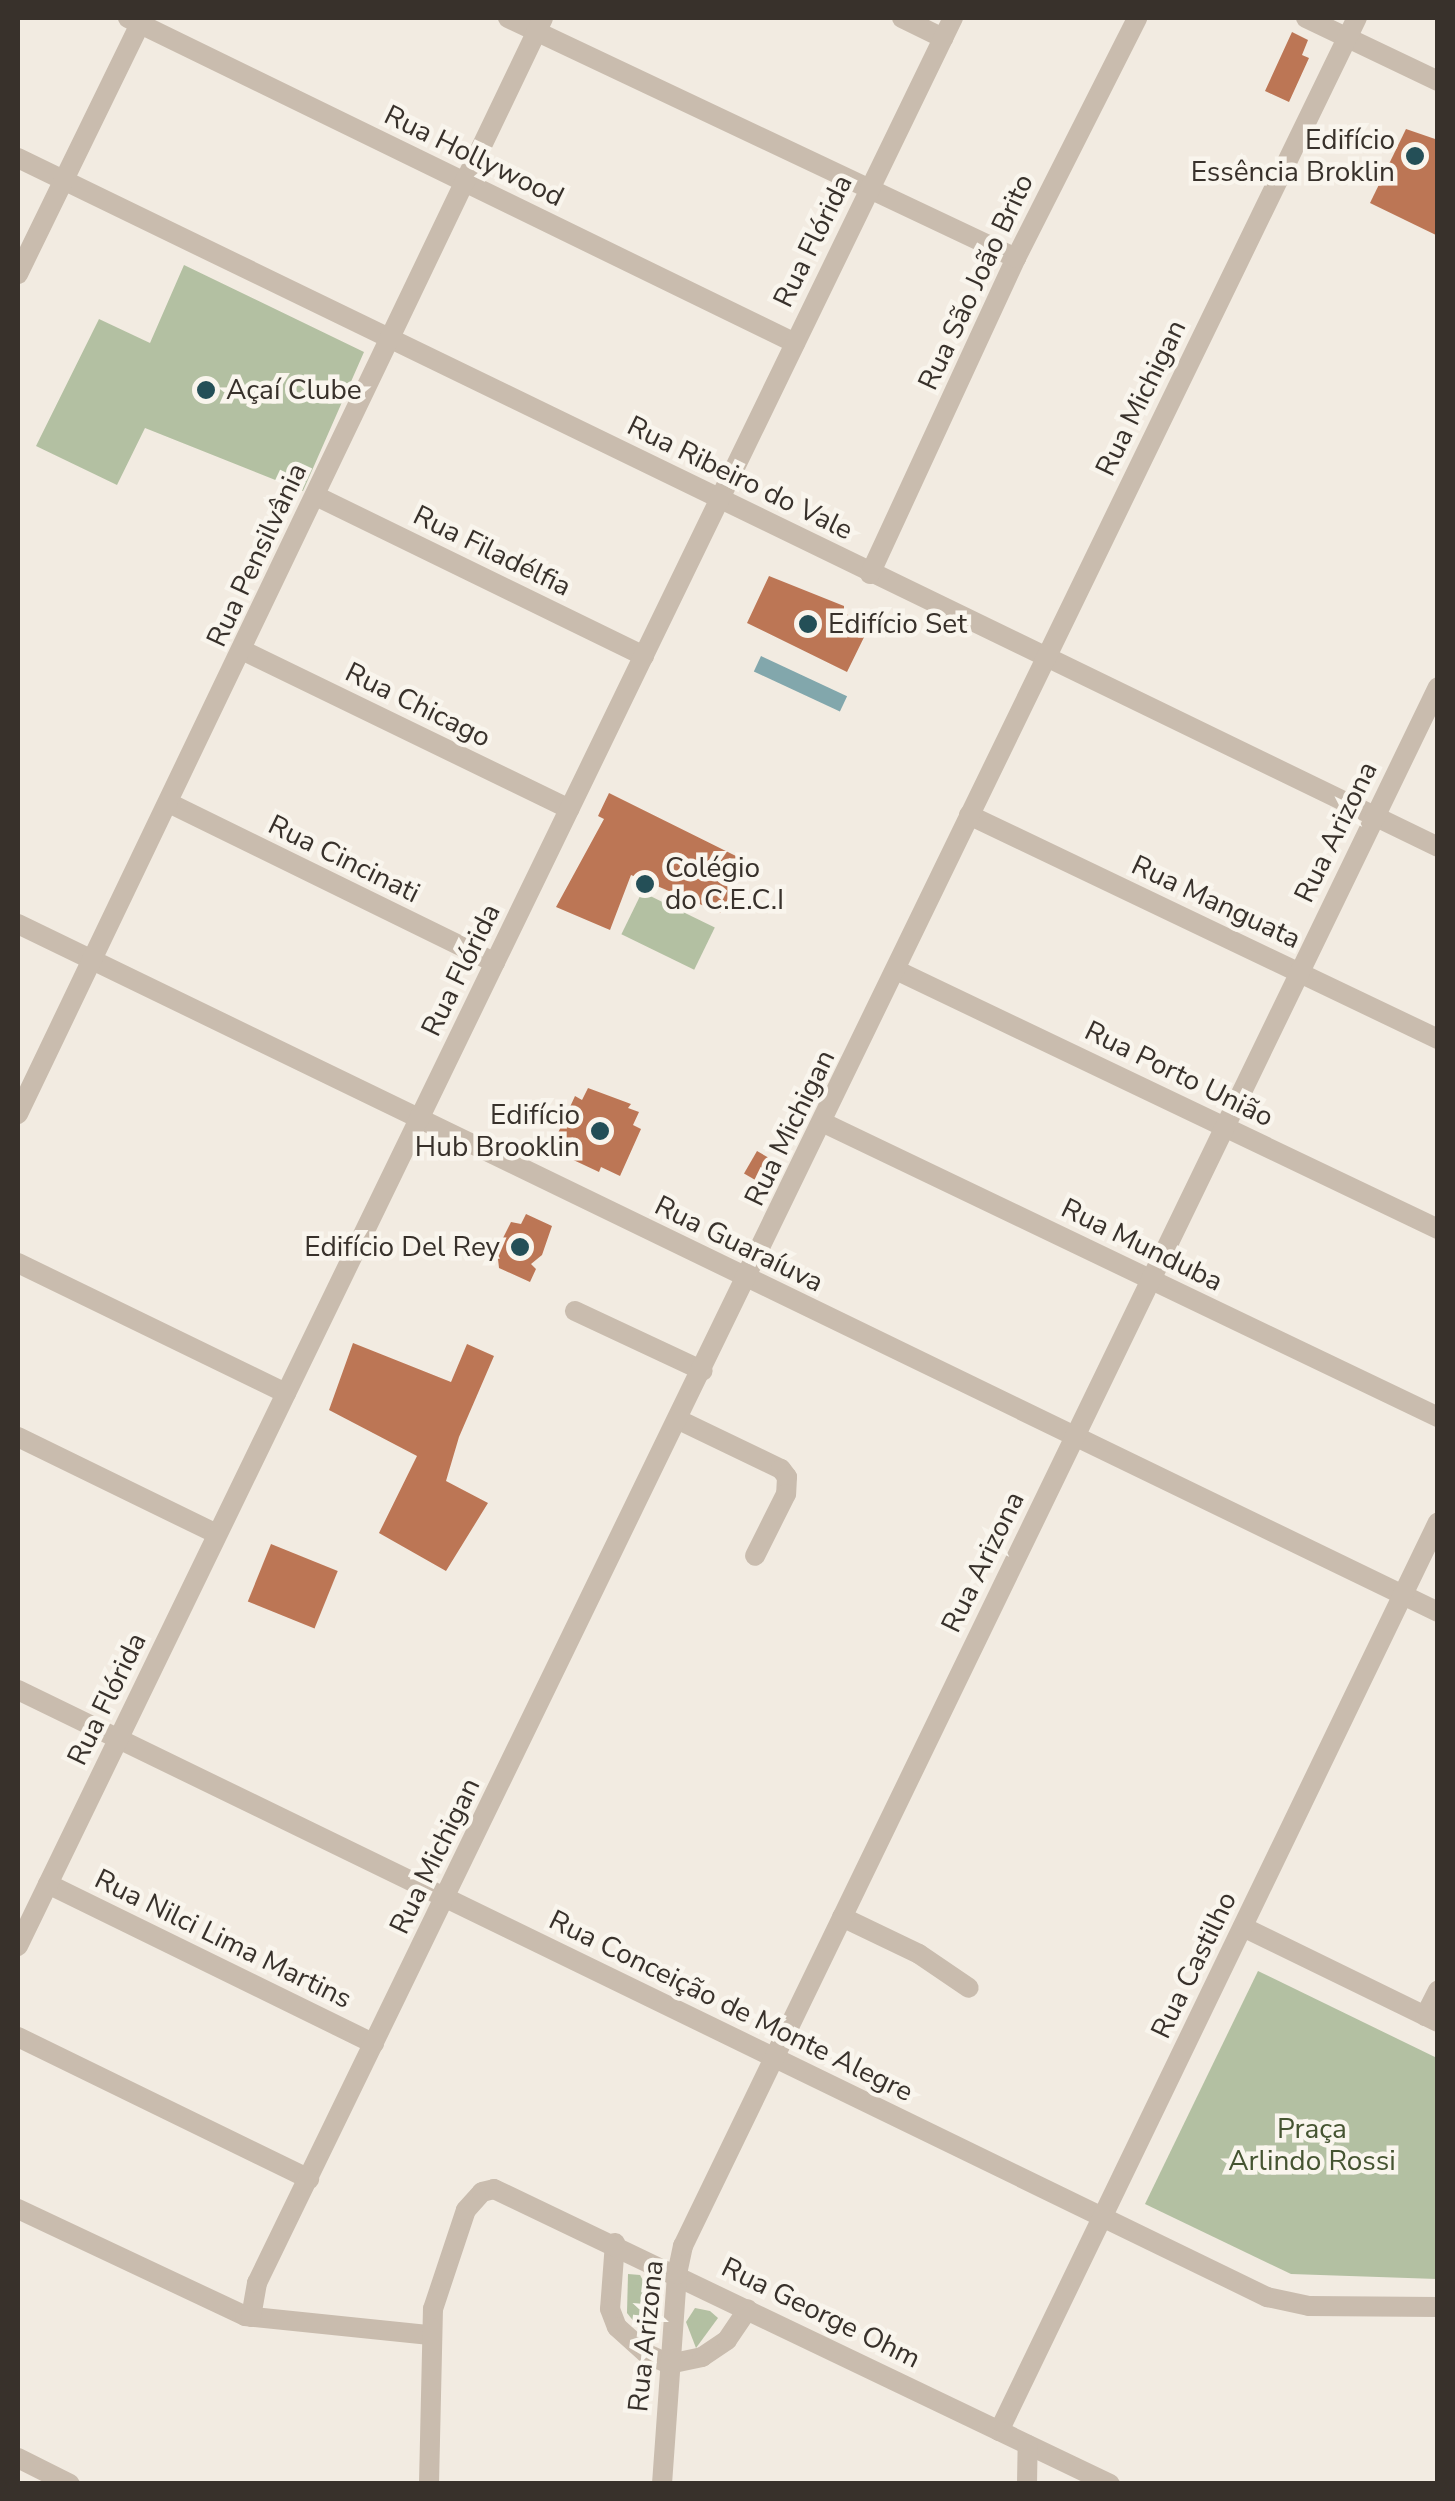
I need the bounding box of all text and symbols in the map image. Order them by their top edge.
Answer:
street label: Rua Hollywood [379,98,569,214]
place label: Edifício Essência Broklin [1191,123,1395,189]
marker: Edifício Essência Broklin [1404,145,1426,167]
street label: Rua Flórida [767,169,859,313]
street label: Rua São João Brito [911,169,1041,395]
street label: Rua Michigan [1089,314,1193,482]
place label: Açaí Clube [226,373,362,407]
marker: Açaí Clube [195,379,217,401]
street label: Rua Ribeiro do Vale [622,409,858,547]
street label: Rua Pensilvânia [200,458,314,652]
street label: Rua Filadélfia [408,498,576,604]
place label: Edifício Set [828,607,967,641]
marker: Edifício Set [797,613,819,635]
street label: Rua Chicago [340,655,496,755]
street label: Rua Arizona [1287,756,1385,908]
street label: Rua Cincinati [263,808,425,910]
street label: Rua Manguata [1126,848,1306,956]
place label: Colégio do C.E.C.I [665,851,784,917]
marker: Colégio do C.E.C.I [634,873,656,895]
street label: Rua Flórida [415,898,507,1042]
street label: Rua Porto União [1079,1014,1279,1134]
street label: Rua Michigan [738,1044,842,1212]
place label: Edifício Hub Brooklin [415,1098,580,1164]
marker: Edifício Hub Brooklin [589,1120,611,1142]
street label: Rua Guaraíuva [649,1189,829,1299]
street label: Rua Munduba [1056,1191,1228,1299]
place label: Edifício Del Rey [304,1230,500,1264]
marker: Edifício Del Rey [509,1236,531,1258]
street label: Rua Arizona [934,1486,1032,1638]
street label: Rua Flórida [61,1627,153,1771]
street label: Rua Michigan [383,1772,487,1940]
street label: Rua Nilci Lima Martins [89,1862,357,2016]
street label: Rua Castilho [1144,1886,1244,2044]
street label: Rua Conceição de Monte Alegre [544,1903,918,2109]
park label: Praça Arlindo Rossi [1228,2112,1396,2178]
street label: Rua George Ohm [716,2250,926,2376]
street label: Rua Arizona [621,2258,671,2414]

